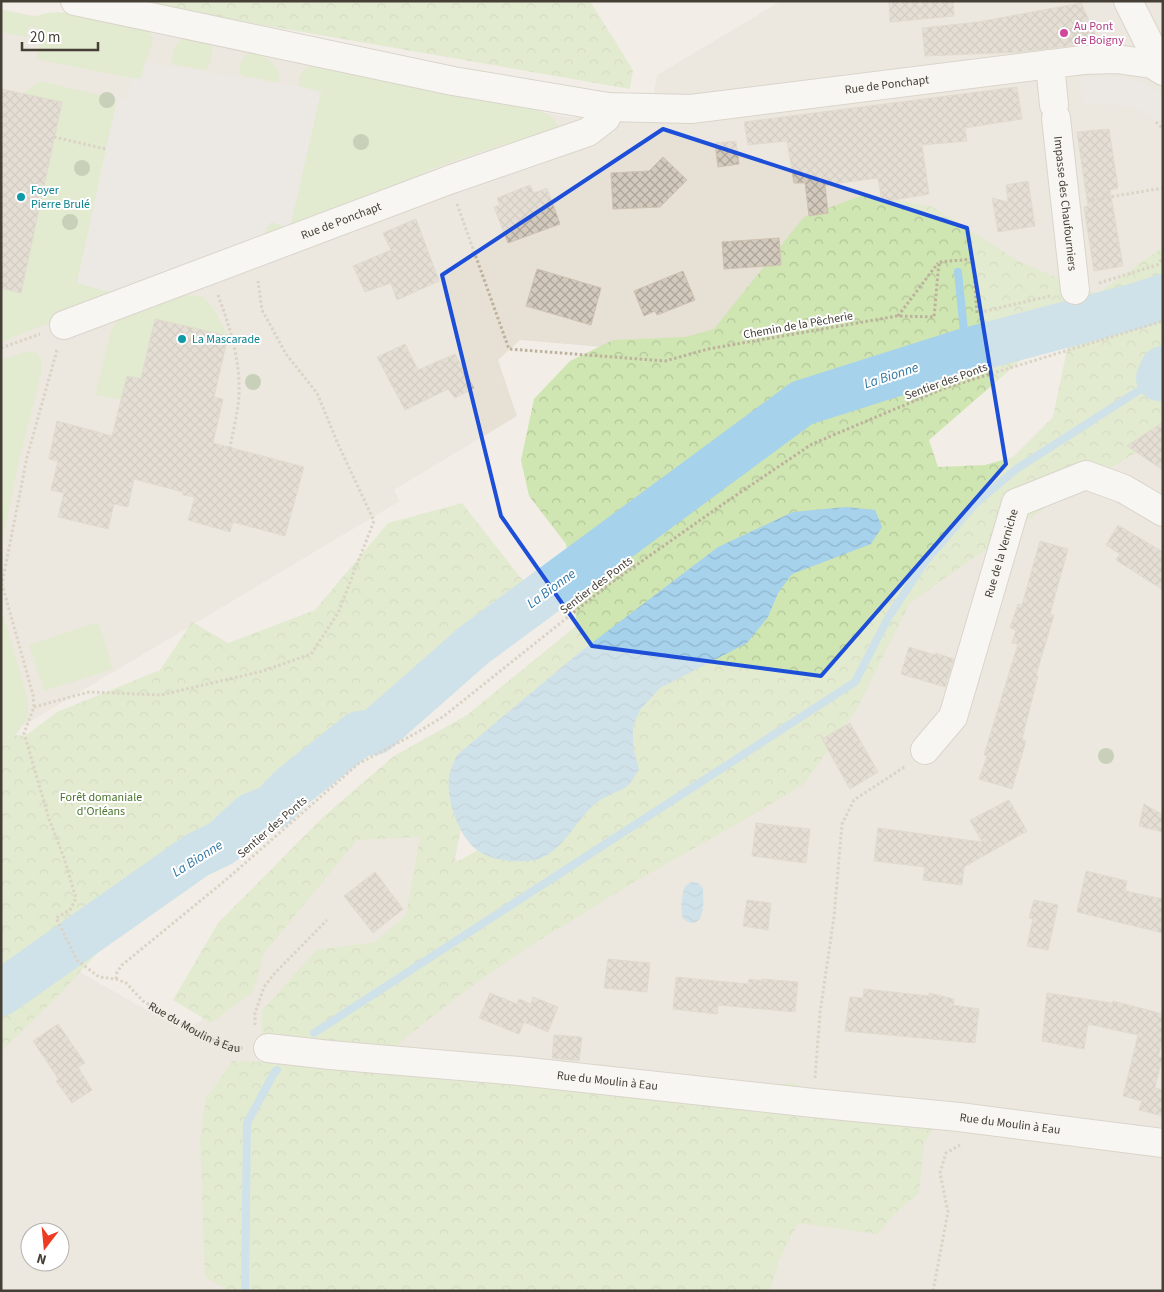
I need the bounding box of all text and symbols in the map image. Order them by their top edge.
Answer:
place label: Au Pont de Boigny [1074,18,1124,49]
scale bar [22,20,99,52]
text: 20 m [30,27,60,48]
marker: Au Pont de Boigny [1058,27,1070,39]
street label: Rue de Ponchapt [844,71,930,99]
street label: Impasse des Chaufourniers [1049,135,1081,272]
place label: Foyer Pierre Brulé [31,182,90,213]
marker: Foyer Pierre Brulé [15,191,27,203]
street label: Rue de Ponchapt [298,198,384,244]
street label: Chemin de la Pêcherie [742,307,854,344]
place label: La Mascarade [192,331,260,348]
marker: La Mascarade [176,333,188,345]
water label: La Bionne [861,358,922,394]
street label: Sentier des Ponts [902,359,990,404]
street label: Rue de la Verniche [981,507,1023,600]
street label: Sentier des Ponts [556,552,636,618]
water label: La Bionne [523,564,581,613]
park label: Forêt domaniale d'Orléans [60,789,142,820]
street label: Sentier des Ponts [234,792,311,862]
water label: La Bionne [168,835,227,882]
street label: Rue du Moulin à Eau [145,998,240,1057]
street label: Rue du Moulin à Eau [556,1067,659,1095]
street label: Rue du Moulin à Eau [959,1109,1061,1139]
north arrow [20,1222,70,1272]
text: N [34,1248,49,1269]

